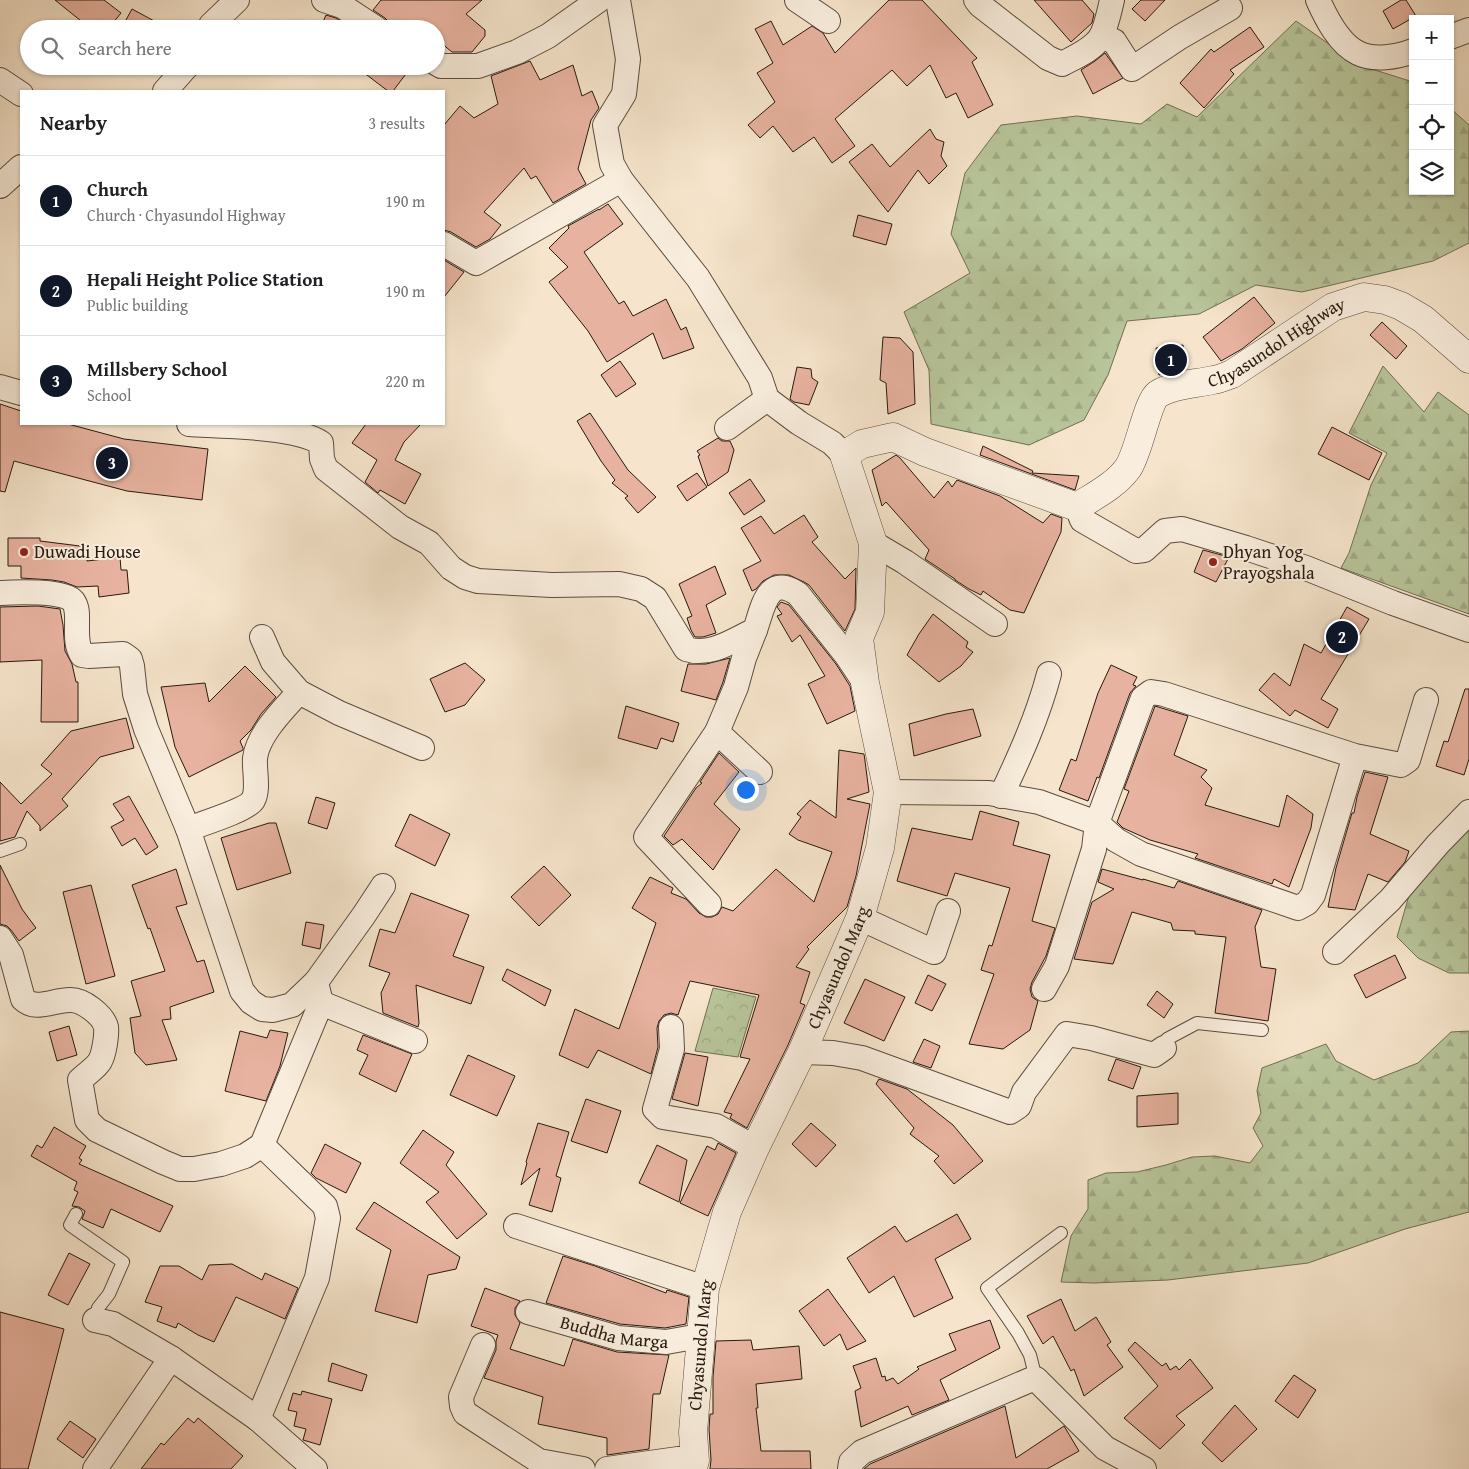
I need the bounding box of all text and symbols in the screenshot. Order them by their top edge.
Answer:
map controls [1409,15,1454,195]
button: + [1409,15,1454,60]
search box [20,20,445,75]
icon: search [38,34,66,62]
text: Search here [78,34,172,62]
button: − [1409,60,1454,105]
button: locate [1409,105,1454,150]
text: Nearby [40,107,107,138]
text: 3 results [368,111,425,135]
button: layers [1409,150,1454,195]
text: Church [87,175,148,203]
text: 1 [52,189,60,213]
text: 190 m [385,189,425,213]
text: Church · Chyasundol Highway [87,203,286,227]
text: Hepali Height Police Station [87,265,324,293]
text: 2 [52,279,60,303]
text: 190 m [385,279,425,303]
street label: Chyasundol Highway [1205,290,1348,394]
text: Public building [87,293,188,317]
pin: 1 [1155,341,1187,379]
text: Millsbery School [87,355,227,383]
text: 3 [52,369,60,393]
text: 220 m [385,369,425,393]
text: School [87,383,131,407]
pin: 3 [96,444,128,482]
place label: Duwadi House [34,538,141,565]
place label: Dhyan Yog Prayogshala [1223,538,1315,586]
marker: Duwadi House [18,546,30,558]
marker: Dhyan Yog Prayogshala [1207,556,1219,568]
pin: 2 [1326,618,1358,656]
your location [733,777,759,803]
street label: Chyasundol Marg [800,903,876,1033]
street label: Chyasundol Marg [681,1276,720,1412]
street label: Buddha Marga [557,1308,670,1355]

